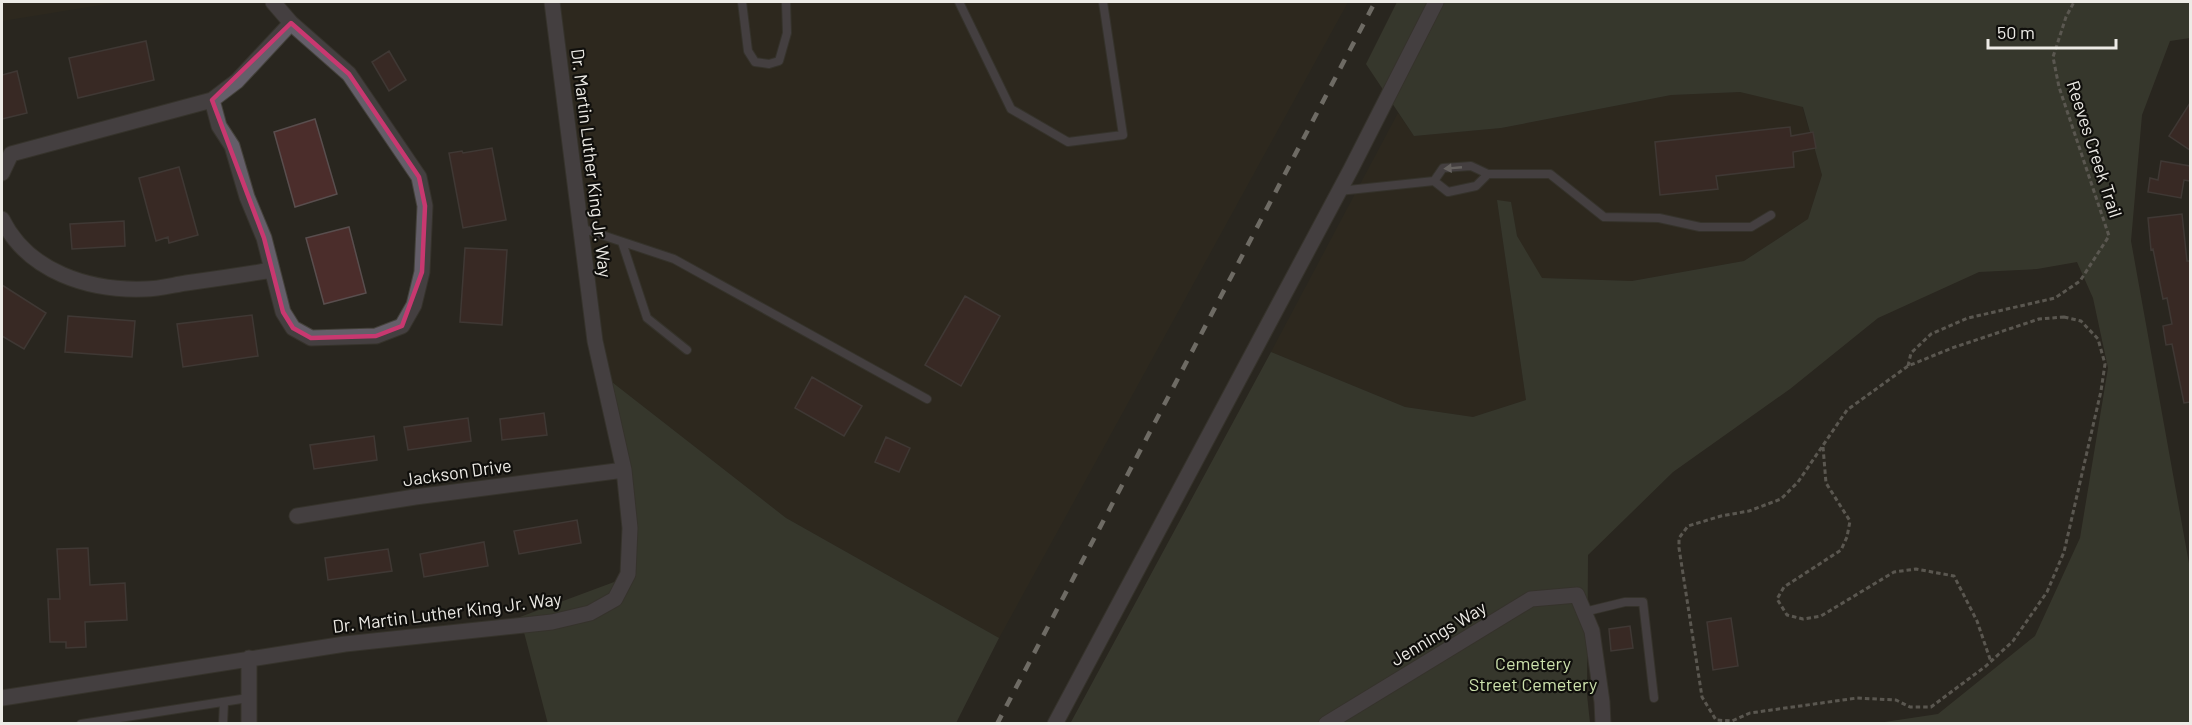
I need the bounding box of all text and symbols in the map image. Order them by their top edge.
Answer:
scale bar [1988,12,2116,50]
text: 50 m [1997,21,2035,43]
street label: Dr. Martin Luther King Jr. Way [567,47,617,279]
street label: Reeves Creek Trail [2062,78,2128,220]
one-way arrow [1444,163,1463,172]
street label: Jackson Drive [401,453,513,491]
street label: Dr. Martin Luther King Jr. Way [331,587,563,637]
street label: Jennings Way [1386,596,1490,670]
park label: Cemetery Street Cemetery [1469,652,1597,695]

